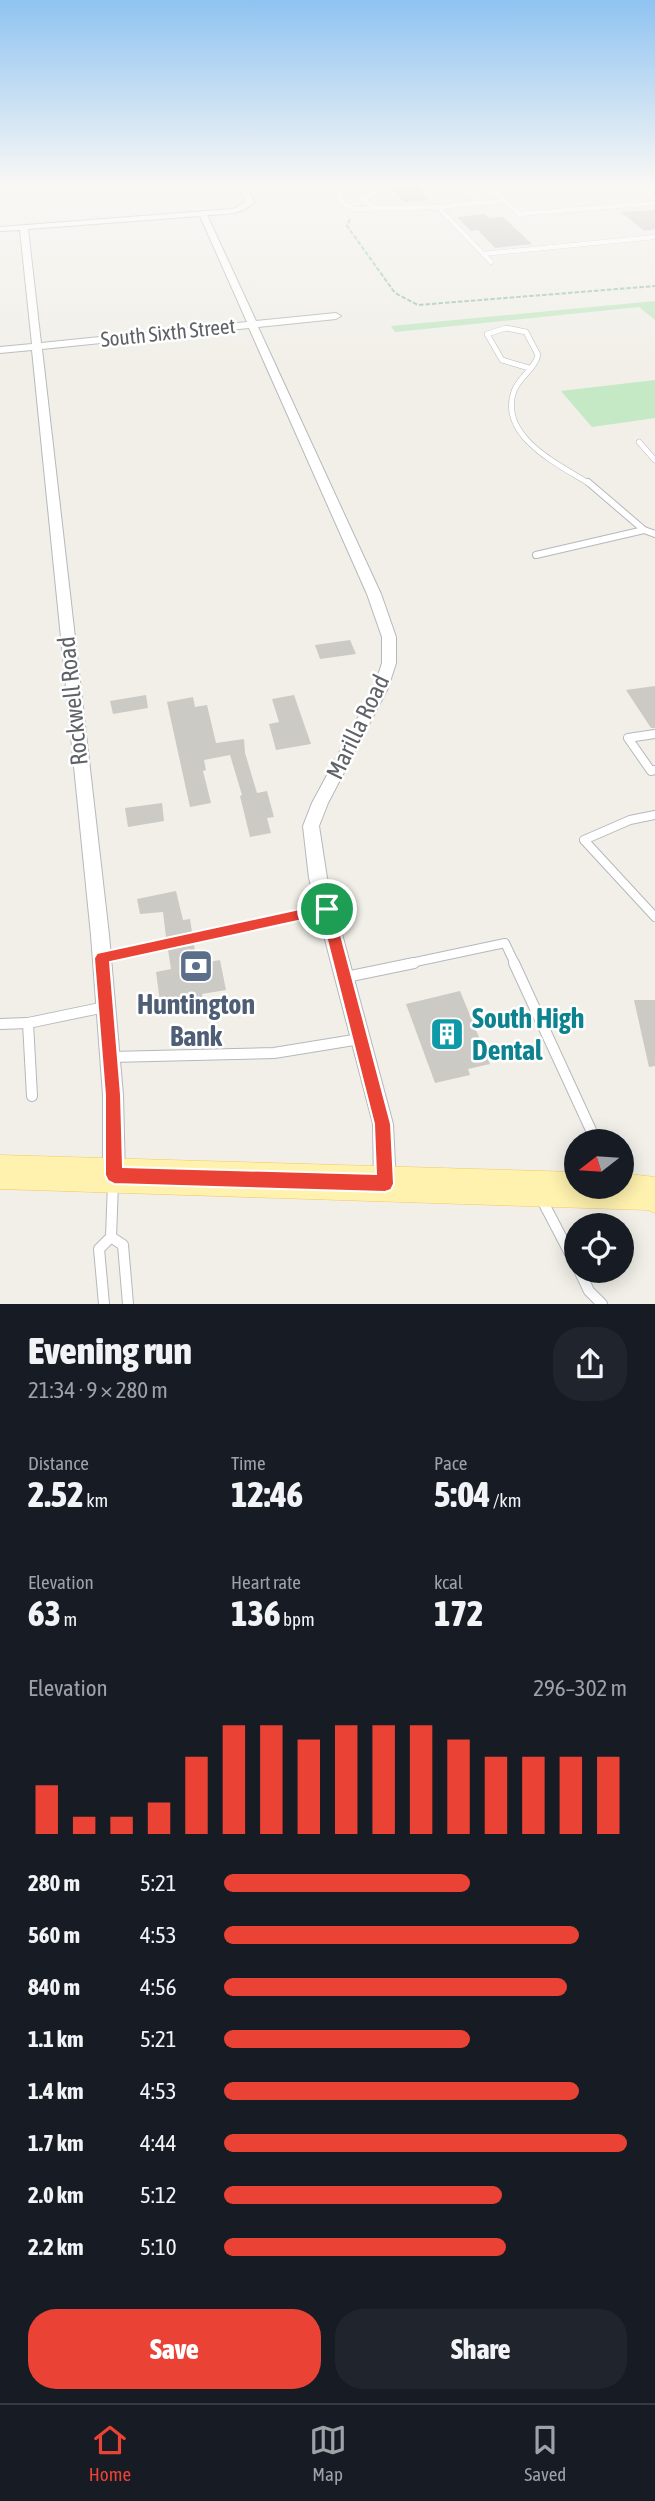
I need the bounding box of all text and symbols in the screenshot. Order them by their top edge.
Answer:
street label: South Sixth Street [99,313,236,351]
street label: Rockwell Road [52,635,93,767]
street label: Marilla Road [321,670,394,783]
pin [297,879,357,939]
icon: arrive [308,890,346,928]
bank icon: Huntington Bank [177,947,215,985]
place label: Huntington Bank [137,988,255,1052]
place label: South High Dental [472,1002,584,1066]
building icon: South High Dental [428,1015,466,1053]
north arrow [564,1129,634,1199]
map controls [564,1129,634,1283]
button: locate [564,1213,634,1283]
button: share [553,1327,627,1401]
text: Evening run [28,1329,192,1372]
text: 21:34 · 9 × 280 m [28,1377,168,1403]
text: Distance [28,1452,89,1474]
text: Time [231,1452,266,1474]
text: Pace [434,1452,467,1474]
text: 2.52 [28,1474,84,1514]
text: 12:46 [231,1474,303,1514]
text: 5:04 [434,1474,490,1514]
text: km [84,1489,108,1511]
text: /km [490,1489,521,1511]
text: Elevation [28,1571,94,1593]
text: Heart rate [231,1571,301,1593]
text: kcal [434,1571,463,1593]
text: 63 [28,1593,61,1633]
text: 136 [231,1593,280,1633]
text: 172 [434,1593,483,1633]
text: m [61,1608,77,1630]
text: bpm [280,1608,315,1630]
text: Elevation [28,1675,108,1701]
text: 296–302 m [533,1675,627,1701]
text: 280 m [28,1870,80,1896]
text: 5:21 [140,1870,177,1896]
text: 560 m [28,1922,80,1948]
text: 4:53 [140,1922,177,1948]
text: 840 m [28,1974,80,2000]
text: 4:56 [140,1974,177,2000]
text: 1.1 km [28,2026,84,2052]
text: 5:21 [140,2026,177,2052]
text: 1.4 km [28,2078,84,2104]
text: 4:53 [140,2078,177,2104]
text: 1.7 km [28,2130,84,2156]
text: 4:44 [140,2130,177,2156]
text: 2.0 km [28,2182,84,2208]
text: 5:12 [140,2182,177,2208]
text: 2.2 km [28,2234,84,2260]
text: 5:10 [140,2234,177,2260]
button: Save [28,2309,321,2389]
button: Share [335,2309,627,2389]
tab: Home [89,2421,131,2485]
tab: Map [309,2421,347,2485]
tab: Saved [524,2421,566,2485]

